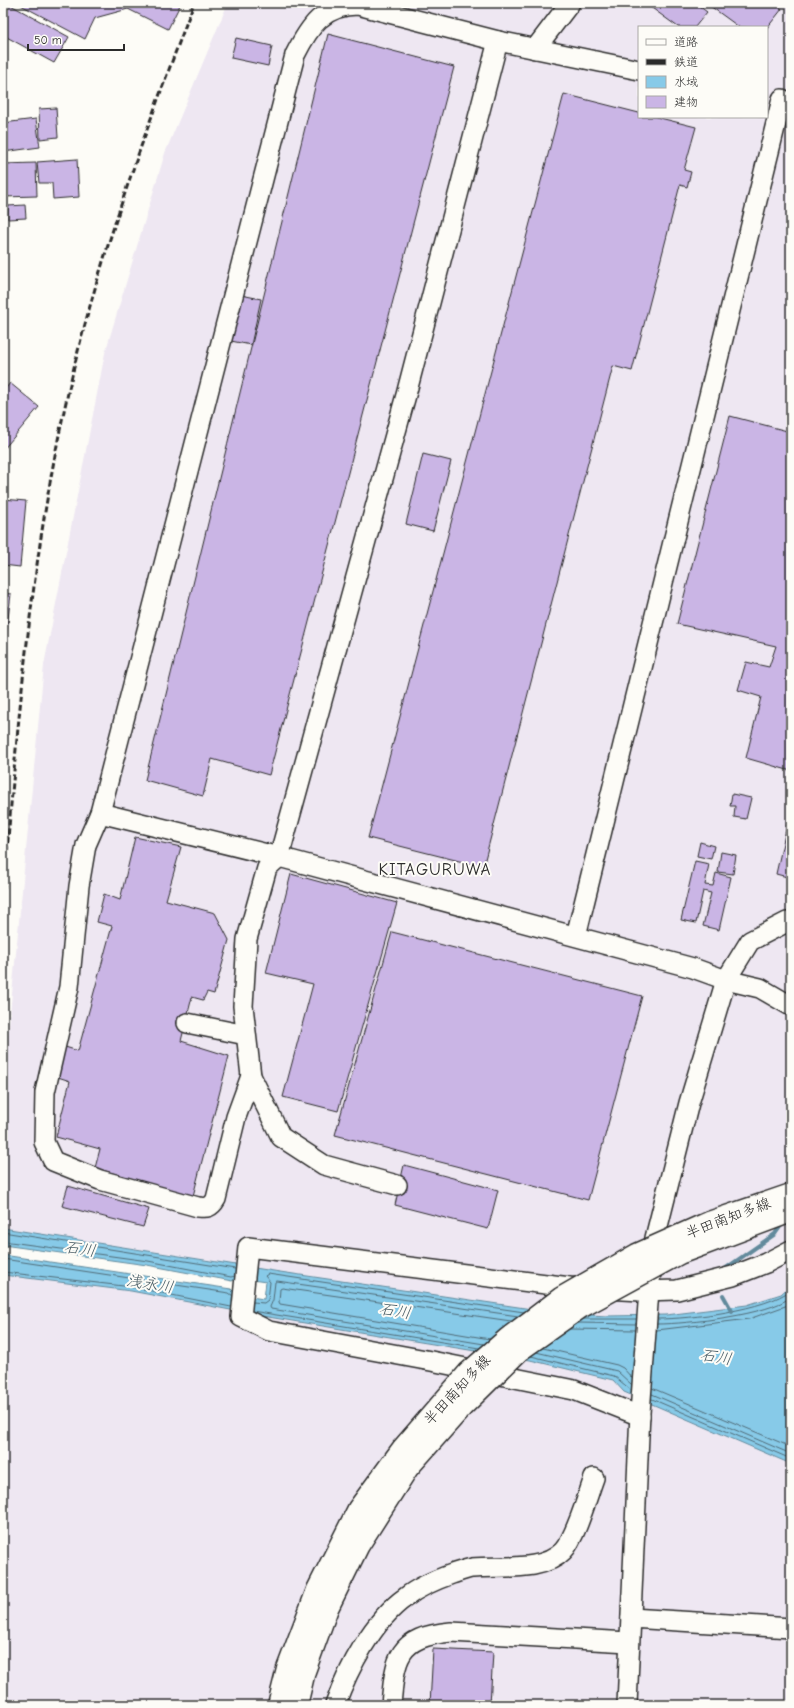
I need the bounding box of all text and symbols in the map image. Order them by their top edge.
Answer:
scale bar [28,26,124,52]
legend [638,26,768,118]
text: 50 m [34,33,62,47]
text: 道路 [674,35,698,49]
text: 鉄道 [674,55,698,69]
text: 水域 [674,75,698,89]
text: 建物 [674,95,698,109]
district label: KITAGURUWA [379,860,491,879]
street label: 半田南知多線 [683,1193,773,1243]
water label: 石川 [63,1238,97,1260]
water label: 浅永川 [125,1271,175,1297]
water label: 石川 [378,1300,412,1322]
water label: 石川 [699,1346,733,1368]
street label: 半田南知多線 [420,1351,494,1429]

